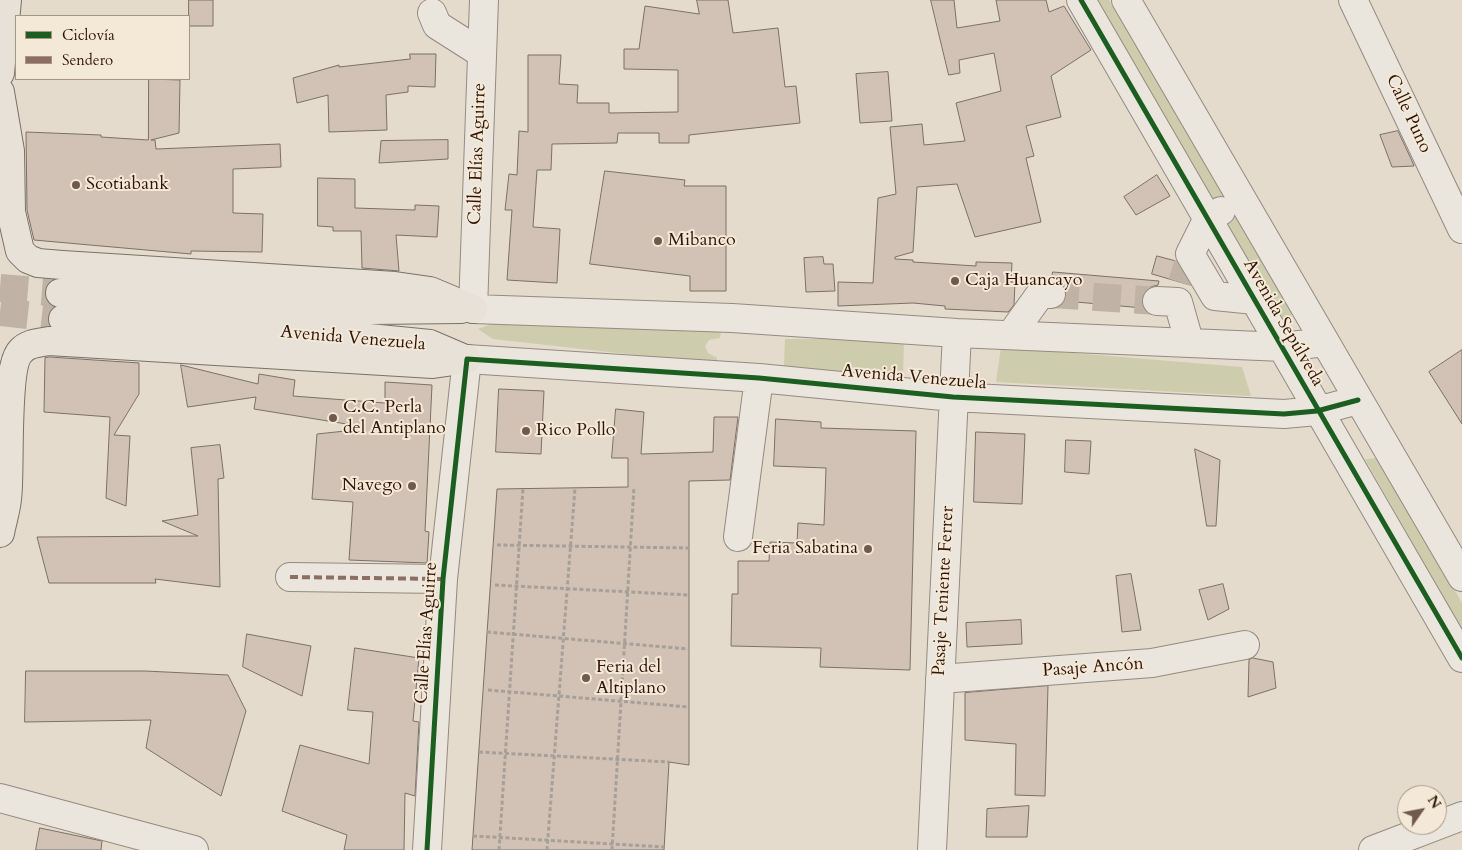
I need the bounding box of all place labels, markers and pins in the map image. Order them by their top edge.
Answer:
place label: Scotiabank [86,174,169,196]
marker: Scotiabank [70,179,82,191]
place label: Mibanco [668,230,736,252]
marker: Mibanco [652,235,664,247]
place label: Caja Huancayo [965,270,1082,292]
marker: Caja Huancayo [949,275,961,287]
place label: C.C. Perla del Antiplano [343,397,446,439]
marker: C.C. Perla del Antiplano [327,412,339,424]
place label: Rico Pollo [536,420,616,442]
marker: Rico Pollo [520,425,532,437]
place label: Navego [342,475,402,497]
marker: Navego [406,480,418,492]
place label: Feria Sabatina [752,538,858,560]
marker: Feria Sabatina [862,543,874,555]
place label: Feria del Altiplano [596,657,666,700]
marker: Feria del Altiplano [580,672,592,684]

